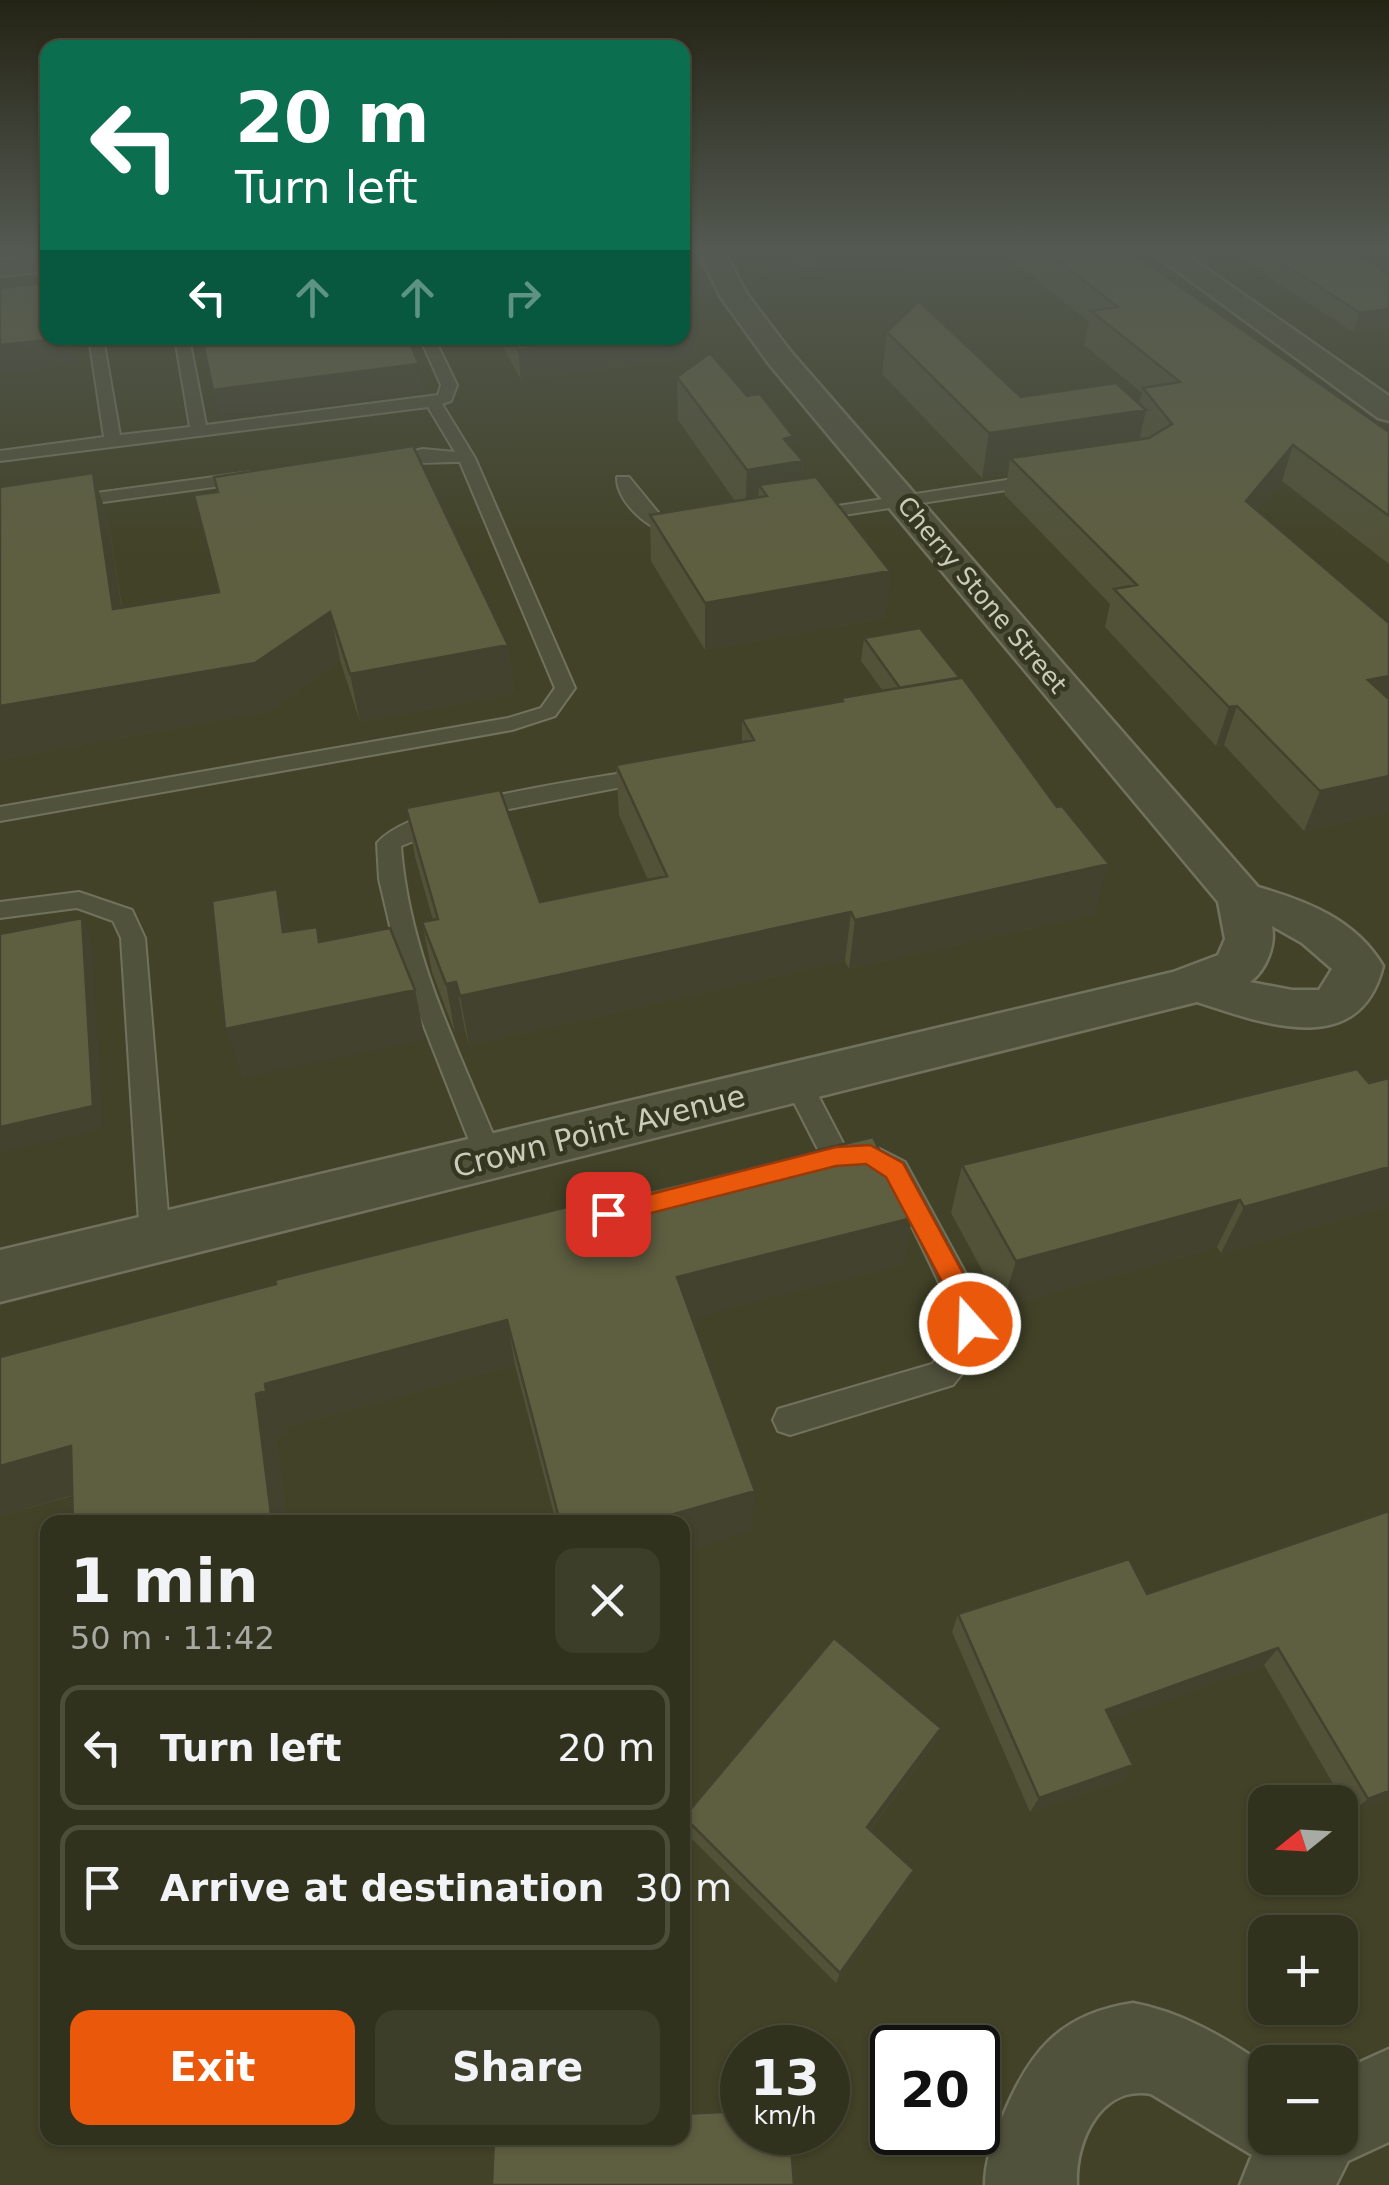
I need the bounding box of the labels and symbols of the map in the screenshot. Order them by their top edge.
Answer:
street label: Cherry Stone Street [891,491,1073,699]
street label: Crown Point Avenue [449,1078,749,1184]
pin [566,1172,651,1257]
position arrow [918,1272,1022,1376]
north arrow [1248,1785,1358,1895]
speed limit sign: 20 [870,2025,1000,2155]

